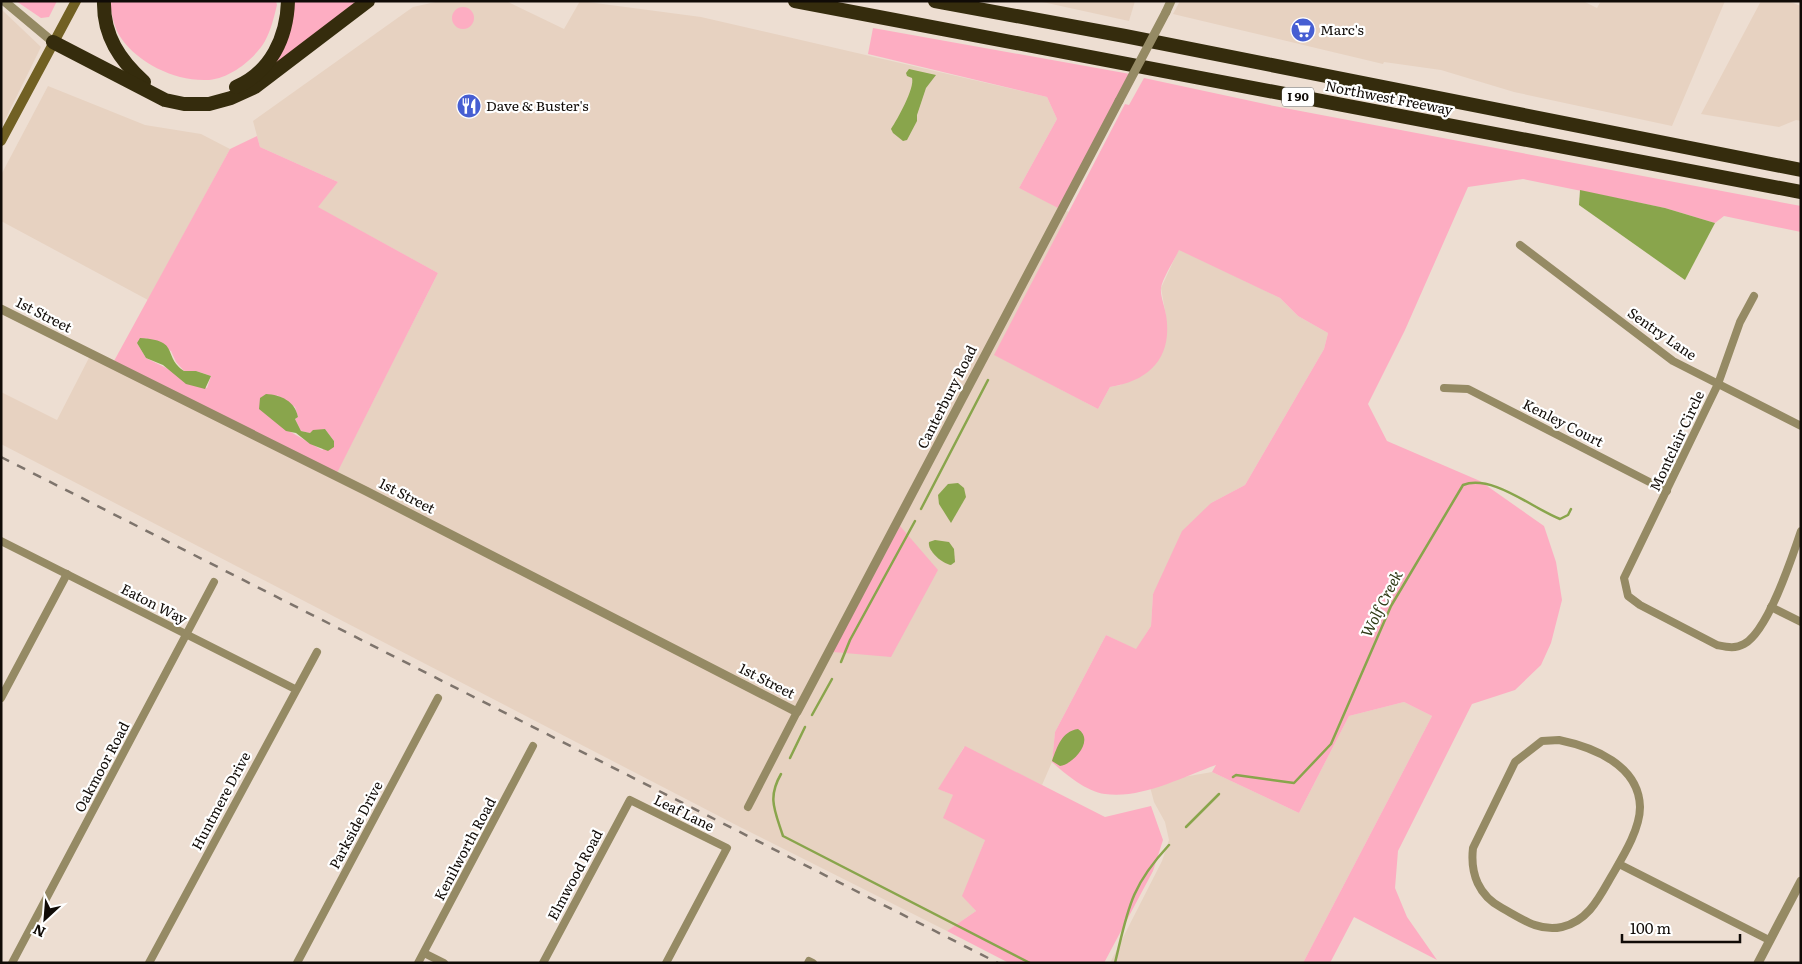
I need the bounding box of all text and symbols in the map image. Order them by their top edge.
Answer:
supermarket icon: Marc's [1290,17,1316,43]
place label: Marc's [1320,19,1364,39]
street label: Northwest Freeway [1324,75,1456,119]
road number: I 90 [1282,88,1314,106]
restaurant icon: Dave & Buster's [456,93,482,119]
place label: Dave & Buster's [486,95,589,115]
street label: 1st Street [13,291,76,337]
street label: Sentry Lane [1624,302,1701,364]
street label: Canterbury Road [911,341,981,452]
street label: Montclair Circle [1644,387,1708,494]
street label: Kenley Court [1520,393,1608,451]
street label: 1st Street [376,472,439,518]
water label: Wolf Creek [1354,565,1408,641]
street label: Eaton Way [118,578,192,629]
street label: 1st Street [736,657,799,703]
street label: Oakmoor Road [69,717,134,815]
street label: Huntmere Drive [186,748,254,853]
street label: Parkside Drive [324,777,387,872]
street label: Leaf Lane [651,789,718,835]
street label: Kenilworth Road [429,793,500,904]
street label: Elmwood Road [542,825,607,923]
north arrow [20,894,70,944]
scale bar [1622,912,1740,944]
text: 100 m [1630,916,1671,939]
text: N [29,920,49,943]

